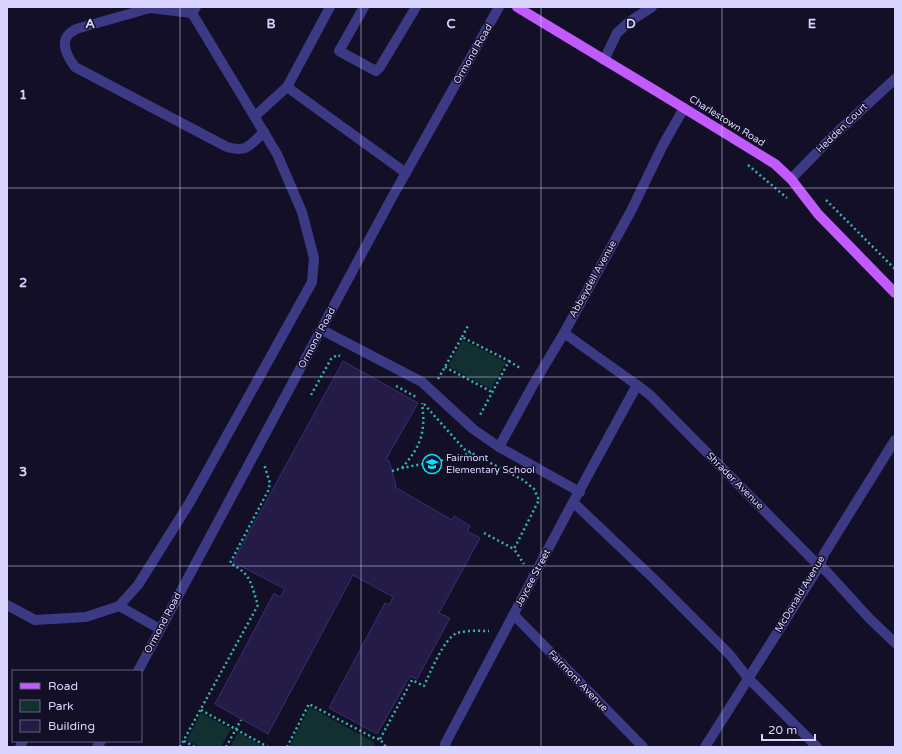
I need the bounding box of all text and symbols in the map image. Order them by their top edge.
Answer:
text: A [85,16,95,32]
text: B [266,16,276,32]
text: C [446,16,456,32]
text: D [626,16,636,32]
text: E [808,16,816,32]
street label: Ormond Road [451,22,495,86]
text: 1 [19,87,27,103]
street label: Charlestown Road [687,93,767,149]
street label: Hedden Court [814,100,870,155]
street label: Abbeydell Avenue [567,238,619,320]
text: 2 [19,275,27,291]
street label: Ormond Road [296,305,338,371]
street label: Shrader Avenue [704,450,766,512]
place label: Fairmont Elementary School [446,452,535,476]
school or university icon: Fairmont Elementary School [421,453,443,475]
text: 3 [19,464,27,480]
street label: Jaycee Street [513,547,553,609]
street label: McDonald Avenue [772,553,828,634]
street label: Ormond Road [142,590,184,656]
street label: Fairmont Avenue [546,648,611,714]
legend [12,670,142,742]
text: Road [48,679,78,693]
text: Park [48,699,74,713]
scale bar [762,716,815,742]
text: Building [48,719,95,733]
text: 20 m [768,723,797,737]

